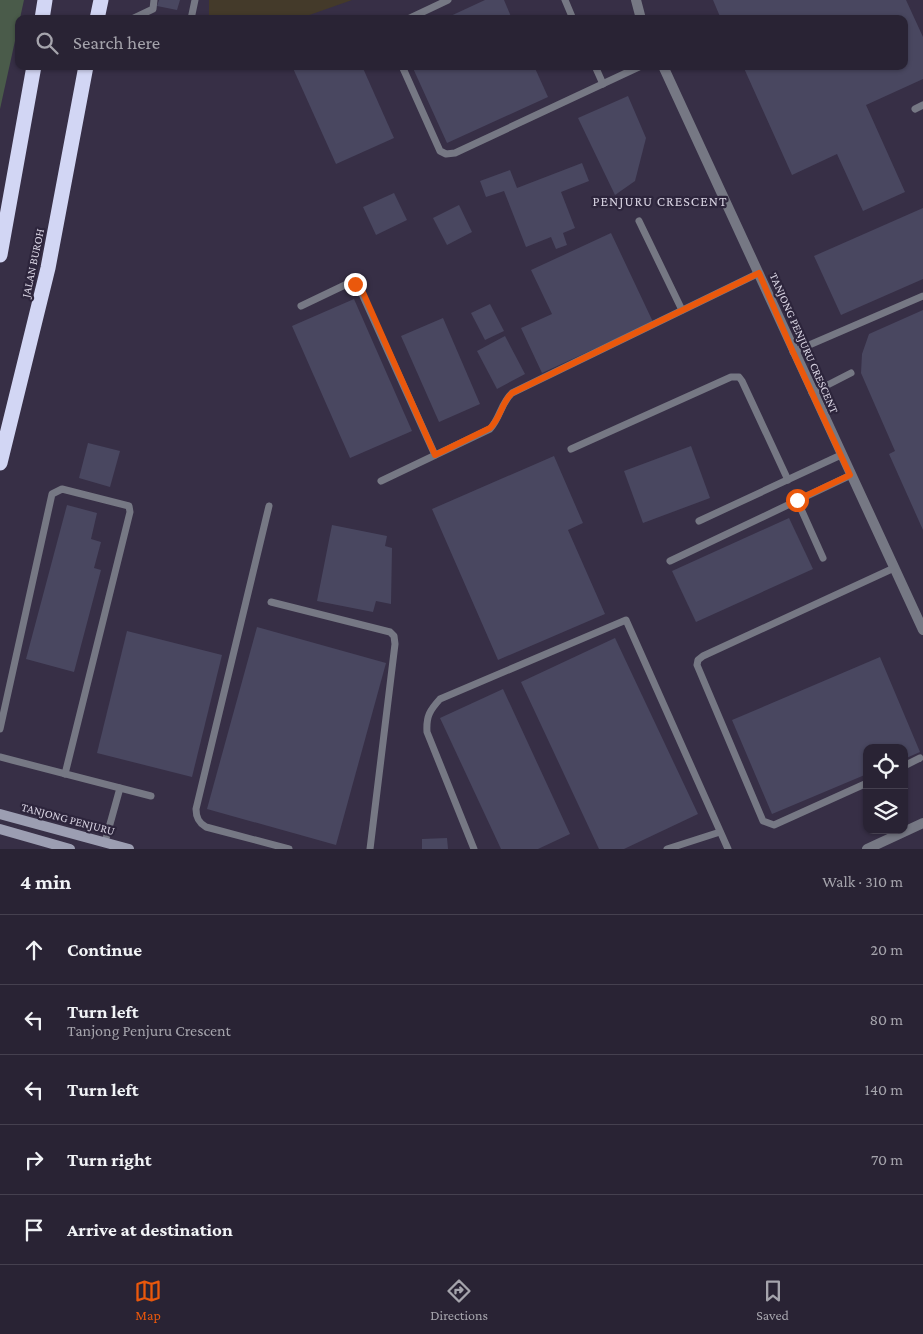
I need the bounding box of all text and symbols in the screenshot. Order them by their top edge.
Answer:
search box [15,15,908,70]
icon: search [33,29,61,57]
text: Search here [73,32,160,53]
district label: PENJURU CRESCENT [592,193,728,209]
street label: JALAN BUROH [19,227,47,300]
street label: TANJONG PENJURU CRESCENT [767,271,842,416]
route end [344,273,367,296]
route start [786,489,809,512]
map controls [863,744,908,834]
button: locate [863,744,908,789]
button: layers [863,789,908,834]
street label: TANJONG PENJURU [20,800,116,838]
text: 4 min [20,870,71,894]
text: Walk · 310 m [822,873,903,890]
icon: ahead [20,936,48,964]
text: Continue [67,939,142,960]
text: 20 m [870,941,903,958]
text: Turn left [67,1001,139,1022]
icon: left [20,1006,48,1034]
text: 80 m [869,1011,903,1028]
text: Tanjong Penjuru Crescent [67,1022,231,1039]
icon: left [20,1076,48,1104]
text: Turn left [67,1079,139,1100]
text: 140 m [865,1081,903,1098]
icon: right [20,1146,48,1174]
text: Turn right [67,1149,152,1170]
text: 70 m [871,1151,903,1168]
icon: arrive [20,1216,48,1244]
text: Arrive at destination [67,1219,233,1240]
tab: Map [134,1277,162,1323]
tab: Directions [430,1277,488,1323]
tab: Saved [756,1277,789,1323]

